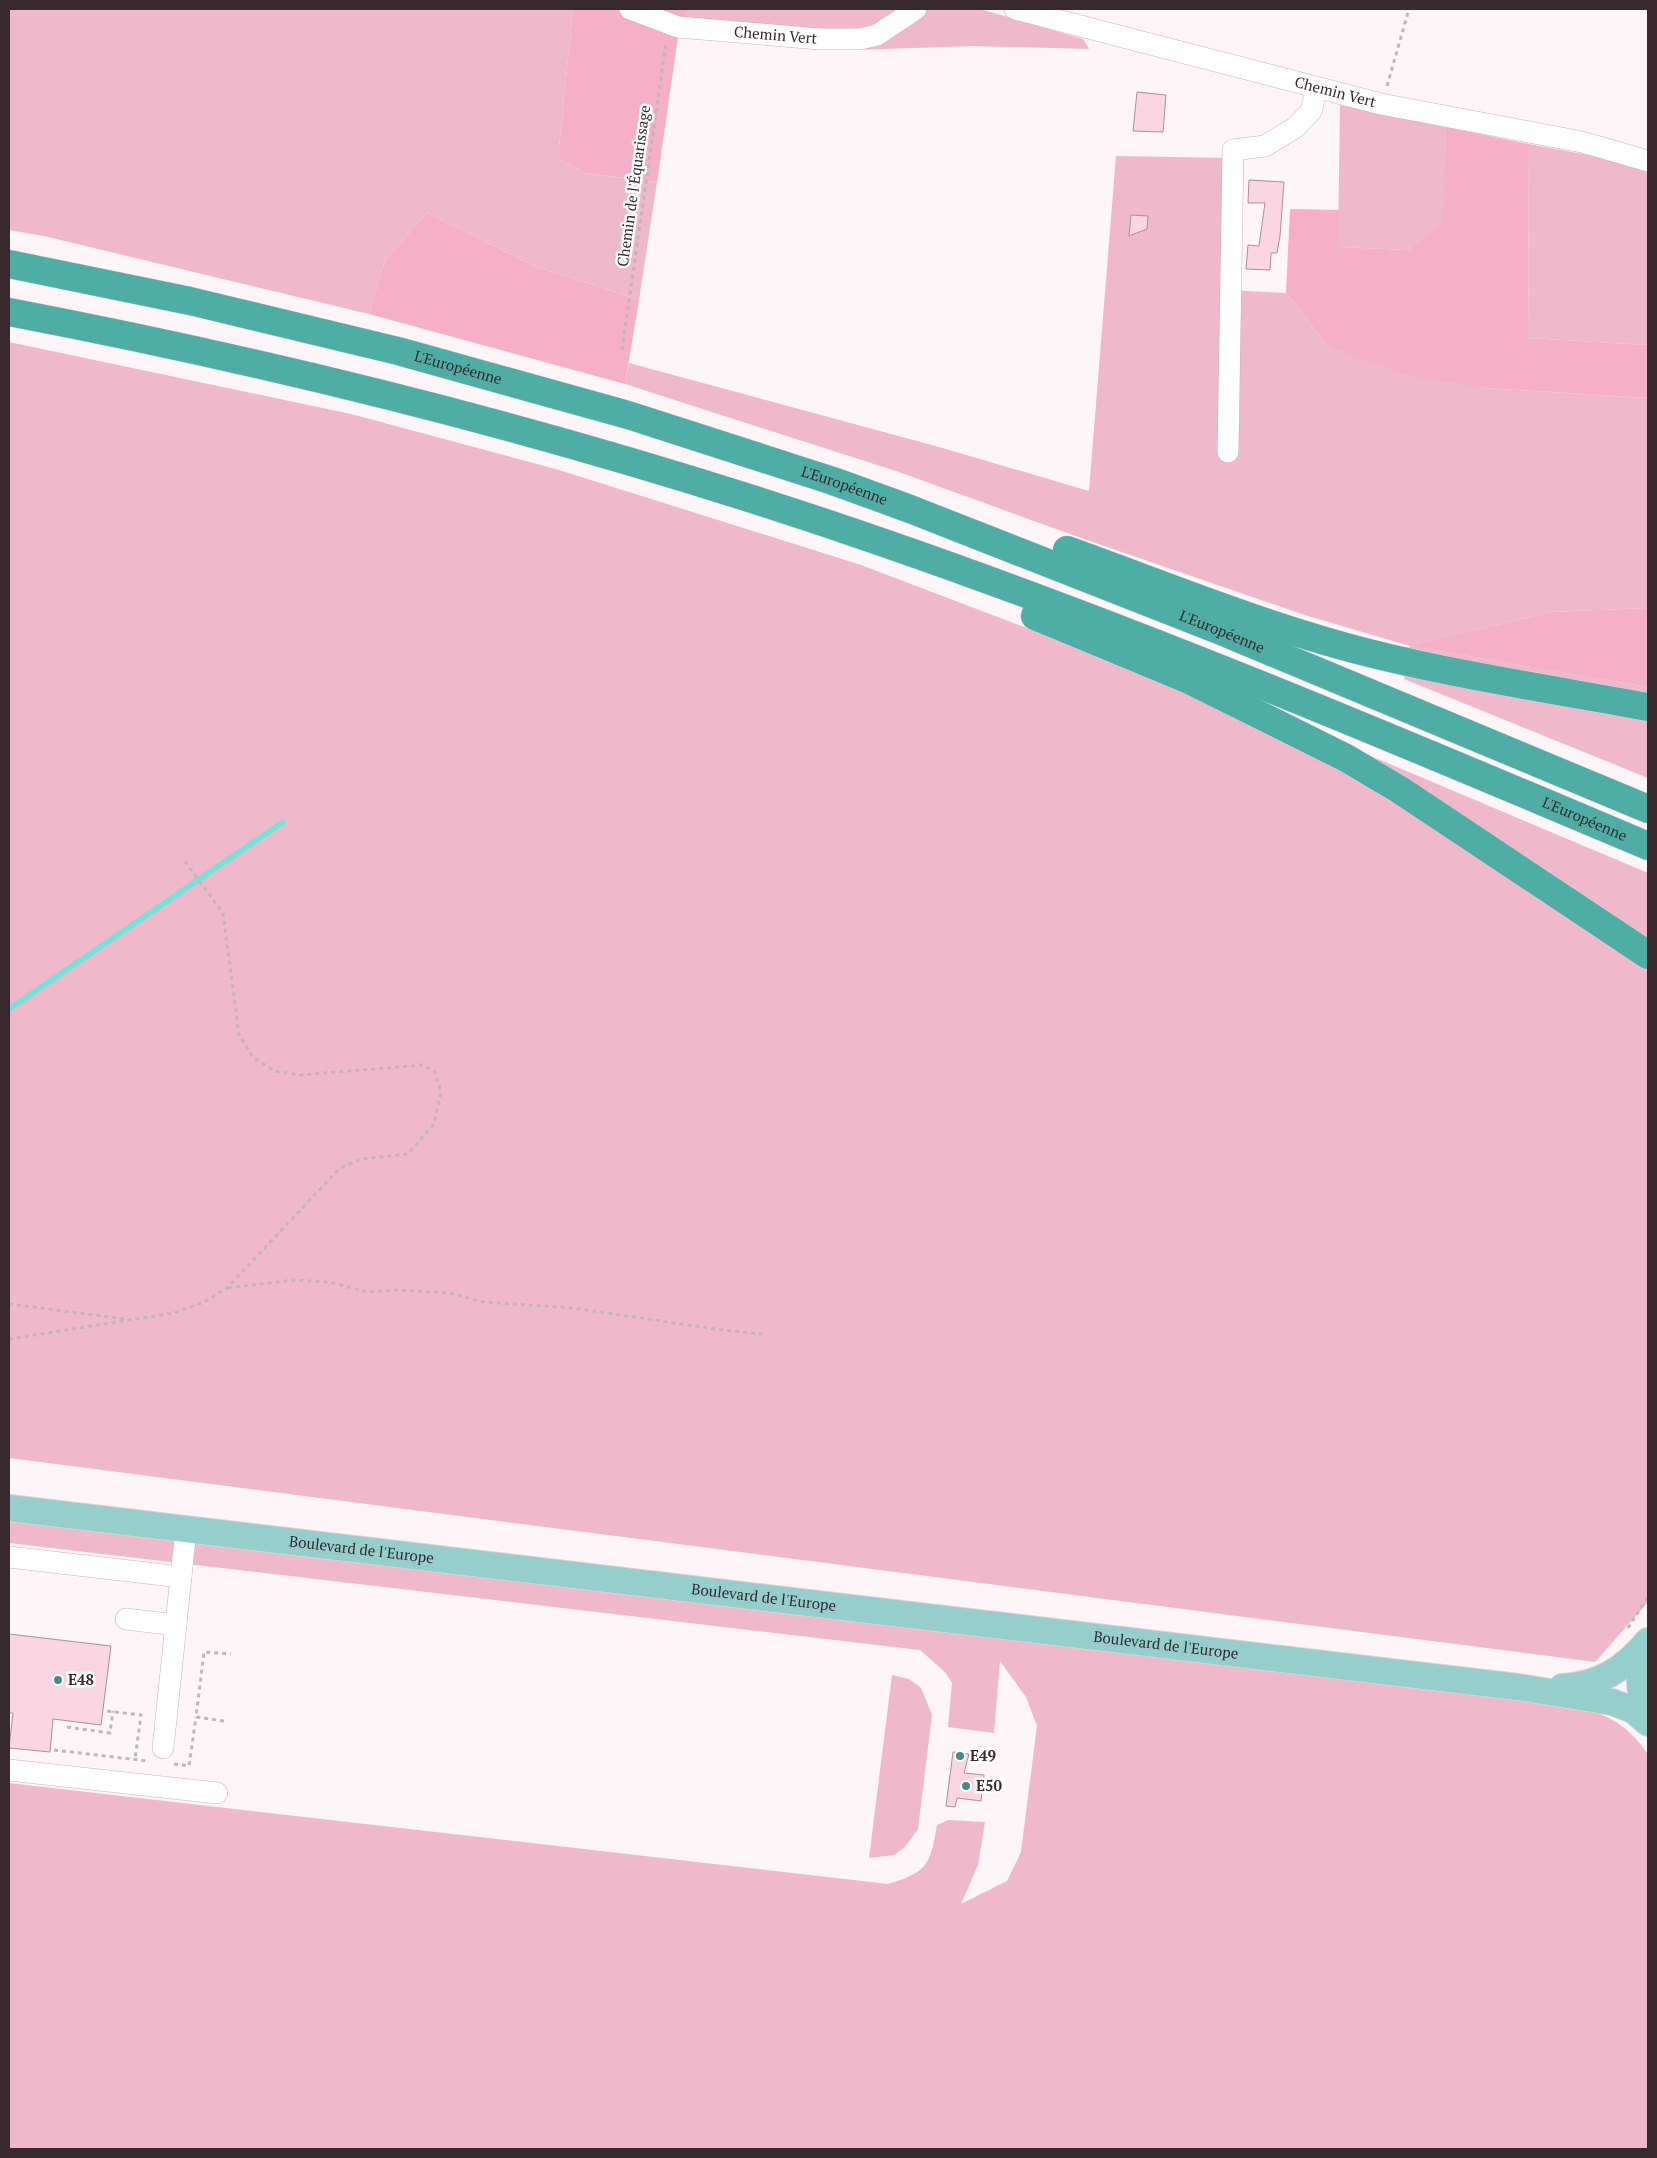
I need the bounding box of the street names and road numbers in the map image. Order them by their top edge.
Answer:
street label: Chemin Vert [733,21,818,48]
street label: Chemin Vert [1293,71,1379,111]
street label: Chemin de l'Équarissage [612,104,654,268]
street label: L'Européenne [412,345,504,388]
street label: L'Européenne [799,460,891,509]
street label: L'Européenne [1177,605,1268,657]
street label: L'Européenne [1540,792,1630,845]
street label: Boulevard de l'Europe [288,1530,435,1567]
street label: Boulevard de l'Europe [690,1578,837,1615]
street label: Boulevard de l'Europe [1092,1626,1240,1663]

